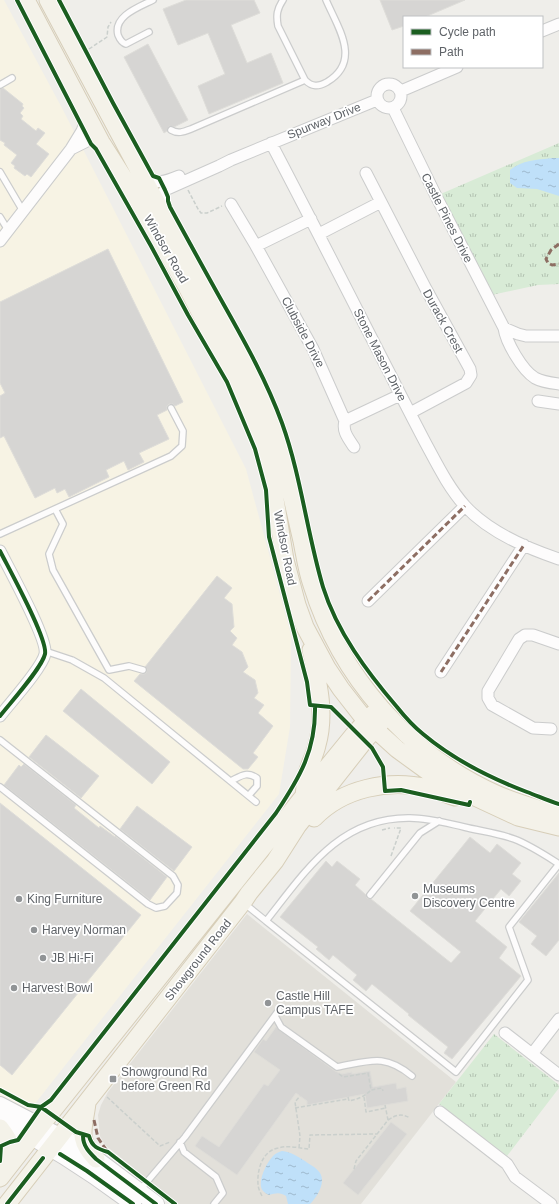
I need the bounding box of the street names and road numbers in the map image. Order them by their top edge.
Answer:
street label: Spurway Drive [285,100,363,142]
street label: Castle Pines Drive [418,171,476,265]
street label: Windsor Road [141,213,191,285]
street label: Durack Crest [420,287,466,356]
street label: Clubside Drive [279,294,328,370]
street label: Stone Mason Drive [351,306,410,404]
street label: Windsor Road [271,509,299,587]
street label: Showground Road [162,917,234,1003]

